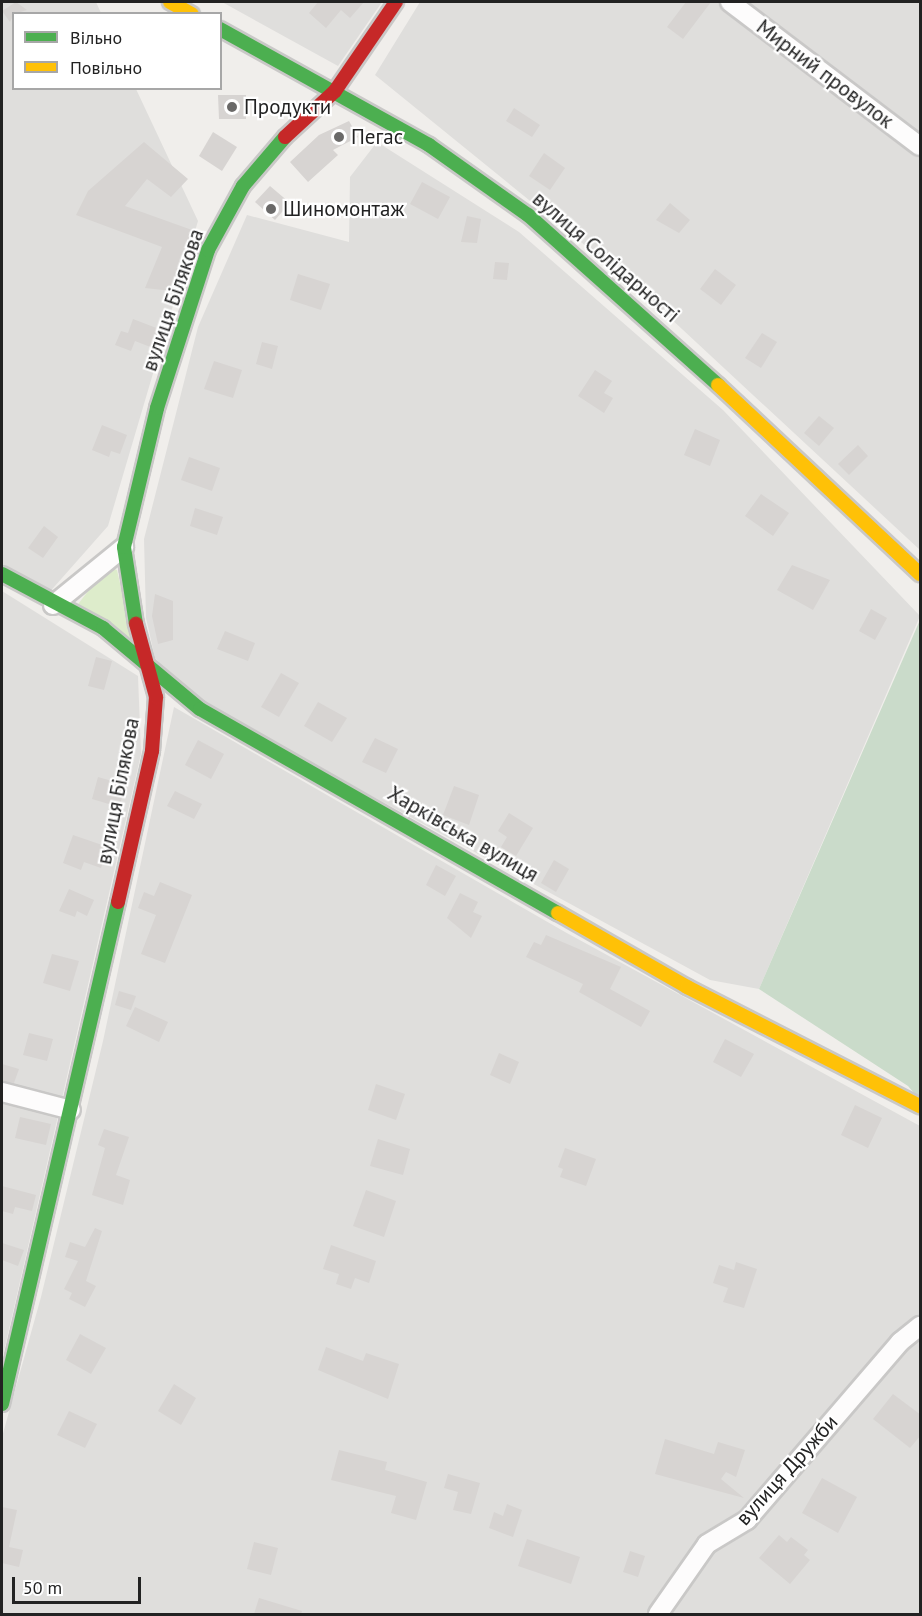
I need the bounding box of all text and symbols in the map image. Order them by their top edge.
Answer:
legend [12,12,222,90]
street label: Мирний провулок [752,14,898,134]
text: Вільно [70,26,122,49]
text: Повільно [70,56,142,79]
place label: Продукти [244,94,331,120]
marker: Продукти [225,100,239,114]
place label: Пегас [351,124,403,150]
marker: Пегас [332,130,346,144]
street label: вулиця Солідарності [527,186,685,328]
place label: Шиномонтаж [283,196,404,222]
marker: Шиномонтаж [264,202,278,216]
street label: вулиця Білякова [137,226,209,374]
street label: вулиця Білякова [91,716,145,866]
street label: Харківська вулиця [383,781,543,887]
street label: вулиця Дружби [731,1409,843,1531]
scale bar [15,1565,144,1603]
text: 50 m [23,1576,62,1599]

